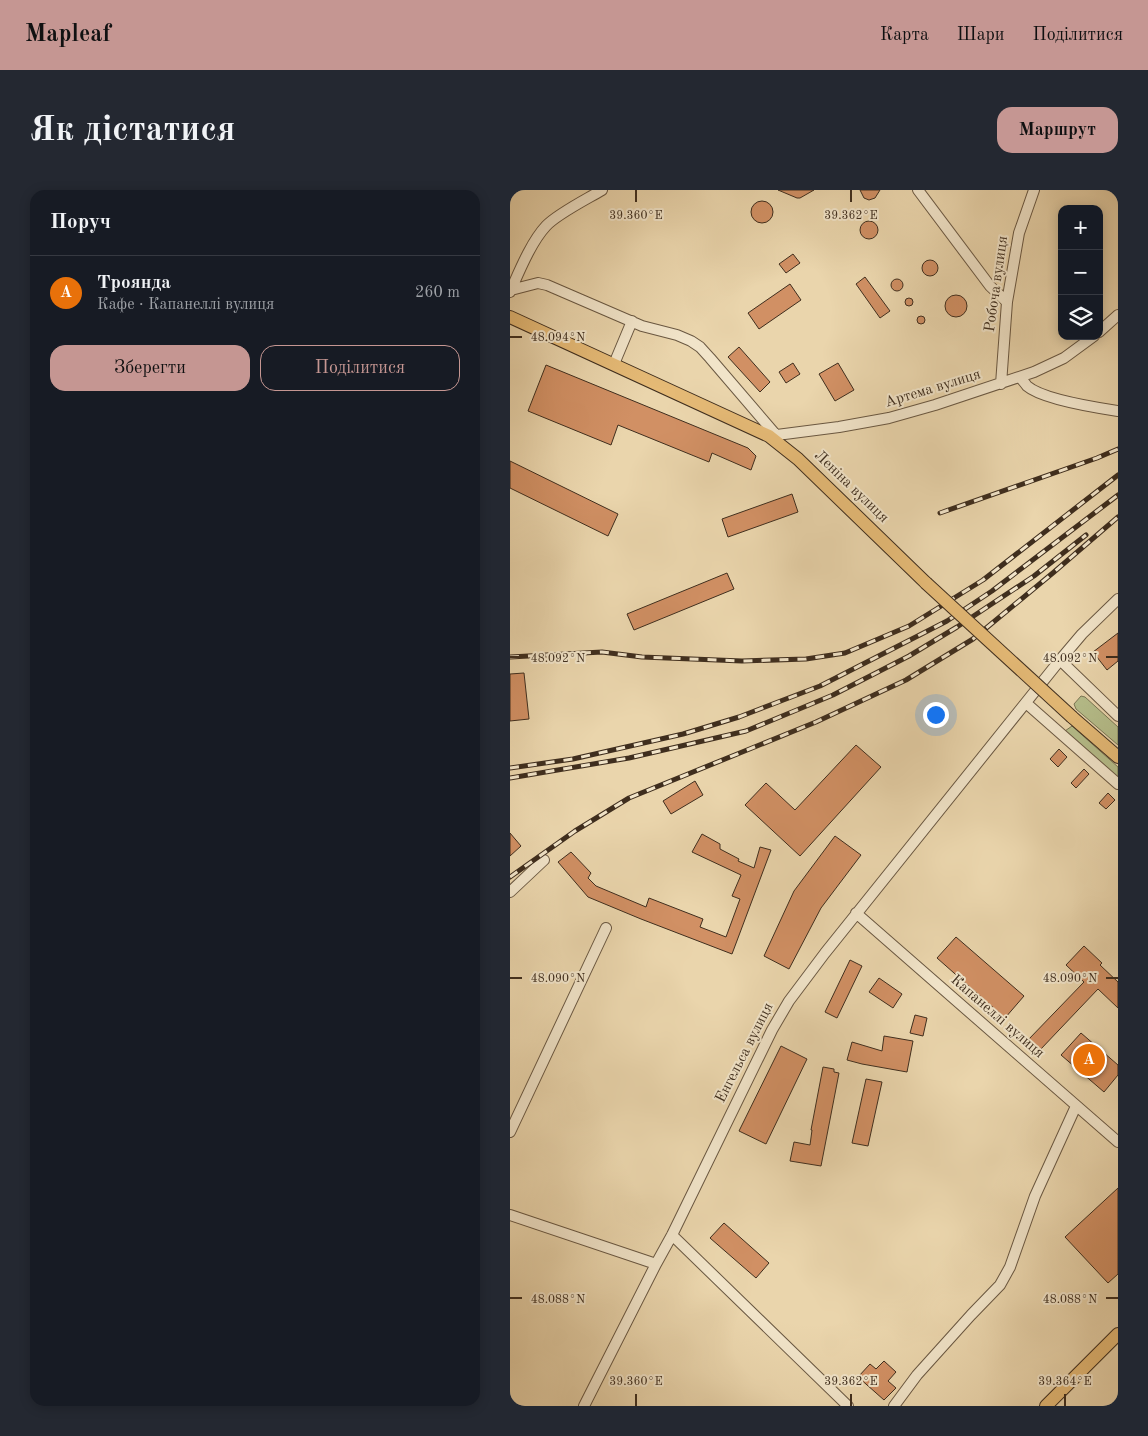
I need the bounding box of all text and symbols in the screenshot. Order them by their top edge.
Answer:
text: Mapleaf [25,23,111,47]
text: Карта [880,26,929,44]
text: Шари [957,26,1005,44]
text: Поділитися [1033,26,1123,44]
button: Маршрут [997,107,1118,153]
text: Як дістатися [30,113,235,148]
map controls [1058,205,1103,340]
button: + [1058,205,1103,250]
text: 39.360°E [609,210,663,222]
text: 39.362°E [824,210,878,222]
text: Поруч [50,212,111,233]
street label: Робоча вулиця [983,235,1011,333]
button: − [1058,250,1103,295]
text: Троянда [97,274,171,293]
text: A [60,285,72,301]
text: 260 m [415,285,460,301]
button: layers [1058,295,1103,340]
text: Кафе · Капанеллі вулиця [97,297,274,313]
text: 48.094°N [531,332,585,344]
button: Зберегти [50,345,250,391]
button: Поділитися [260,345,460,391]
street label: Артема вулиця [883,367,983,411]
street label: Леніна вулиця [811,448,891,526]
text: 48.092°N [531,653,585,665]
text: 48.092°N [1043,653,1097,665]
your location [923,702,949,728]
street label: Капанеллі вулиця [947,972,1047,1062]
text: 48.090°N [531,973,585,985]
text: 48.090°N [1043,973,1097,985]
street label: Енгельса вулиця [713,1000,777,1105]
pin: A [1073,1041,1105,1079]
text: 48.088°N [531,1294,585,1306]
text: 48.088°N [1043,1294,1097,1306]
text: 39.360°E [609,1376,663,1388]
text: 39.362°E [824,1376,878,1388]
text: 39.364°E [1038,1376,1092,1388]

